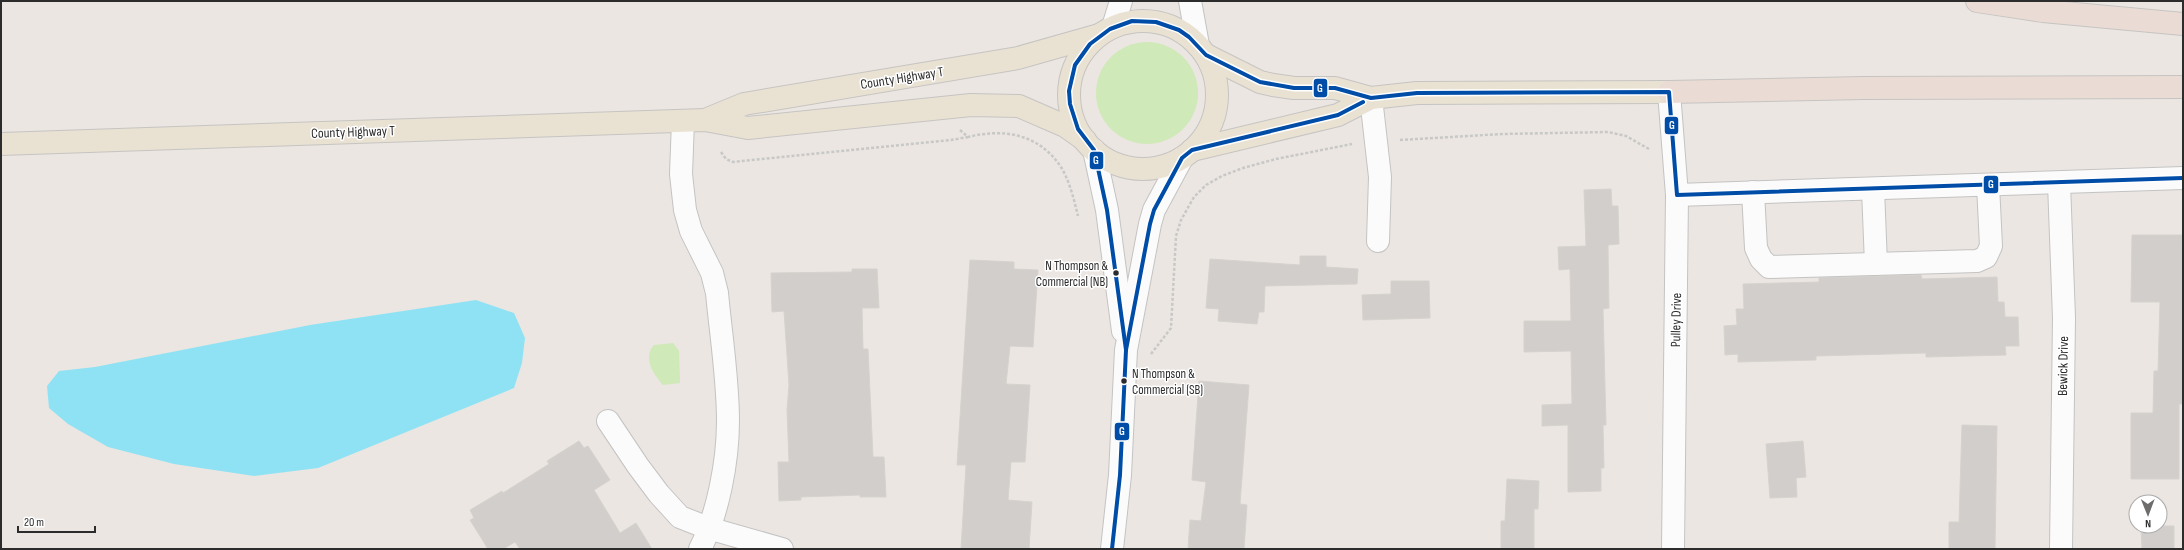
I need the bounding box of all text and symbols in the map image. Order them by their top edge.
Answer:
street label: County Highway T [859,63,945,93]
line badge: G [1313,78,1328,98]
text: G [1317,82,1323,95]
line badge: G [1664,116,1679,135]
text: G [1669,119,1675,132]
street label: County Highway T [311,122,396,142]
line badge: G [1089,151,1104,170]
text: G [1093,154,1099,167]
line badge: G [1983,175,1999,194]
text: G [1988,178,1994,191]
place label: N Thompson & Commercial (NB) [1036,258,1108,290]
marker: N Thompson & Commercial (NB) [1111,268,1121,278]
street label: Pulley Drive [1667,293,1685,347]
street label: Bewick Drive [2054,336,2072,396]
place label: N Thompson & Commercial (SB) [1132,366,1203,398]
marker: N Thompson & Commercial (SB) [1119,376,1129,386]
line badge: G [1114,422,1130,441]
text: G [1119,425,1125,438]
north arrow [2128,494,2168,534]
scale bar [18,508,95,534]
text: 20 m [24,515,44,530]
text: N [2145,517,2151,530]

